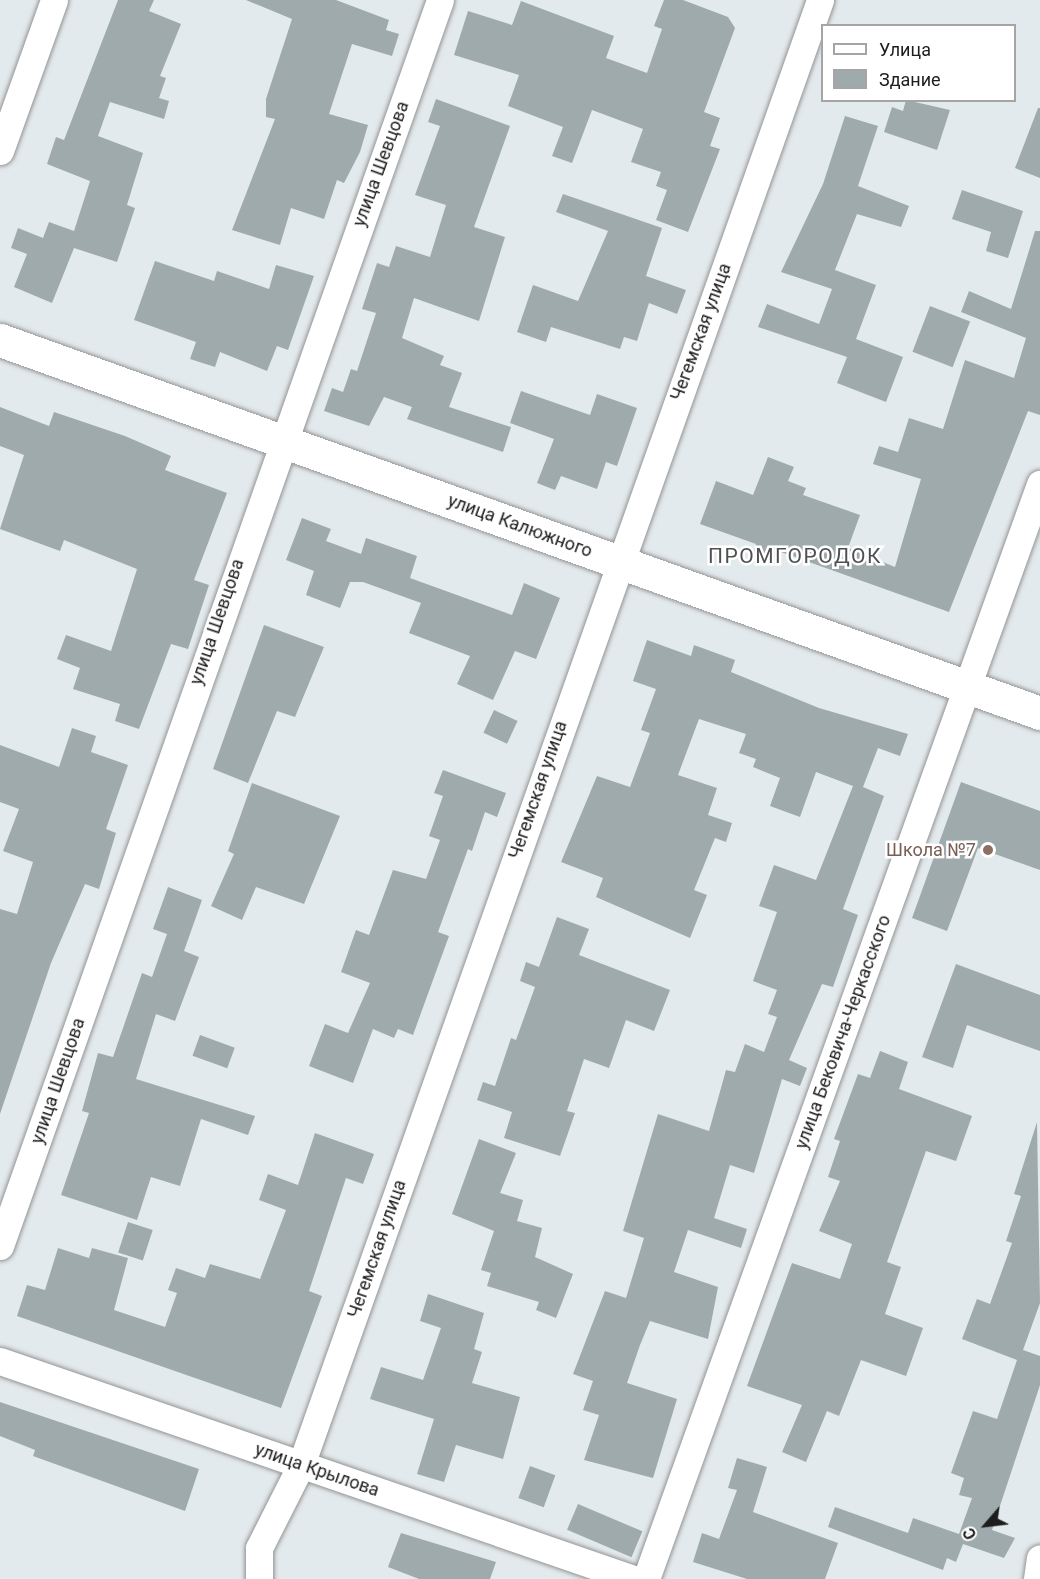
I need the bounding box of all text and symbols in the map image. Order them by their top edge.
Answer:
legend [821,24,1016,102]
text: Улица [879,39,931,60]
text: Здание [879,69,941,90]
street label: улица Шевцова [348,98,414,230]
street label: Чегемская улица [666,260,736,404]
street label: улица Калюжного [445,490,595,562]
district label: ПРОМГОРОДОК [708,543,882,569]
street label: улица Шевцова [185,556,249,688]
street label: Чегемская улица [504,718,572,862]
place label: Школа №7 [886,839,976,861]
marker: Школа №7 [981,843,995,857]
street label: улица Бековича-Черкасского [791,912,895,1152]
street label: улица Шевцова [26,1015,90,1147]
street label: Чегемская улица [343,1177,411,1321]
street label: улица Крылова [252,1439,382,1501]
north arrow [956,1495,1016,1555]
text: С [959,1525,981,1543]

